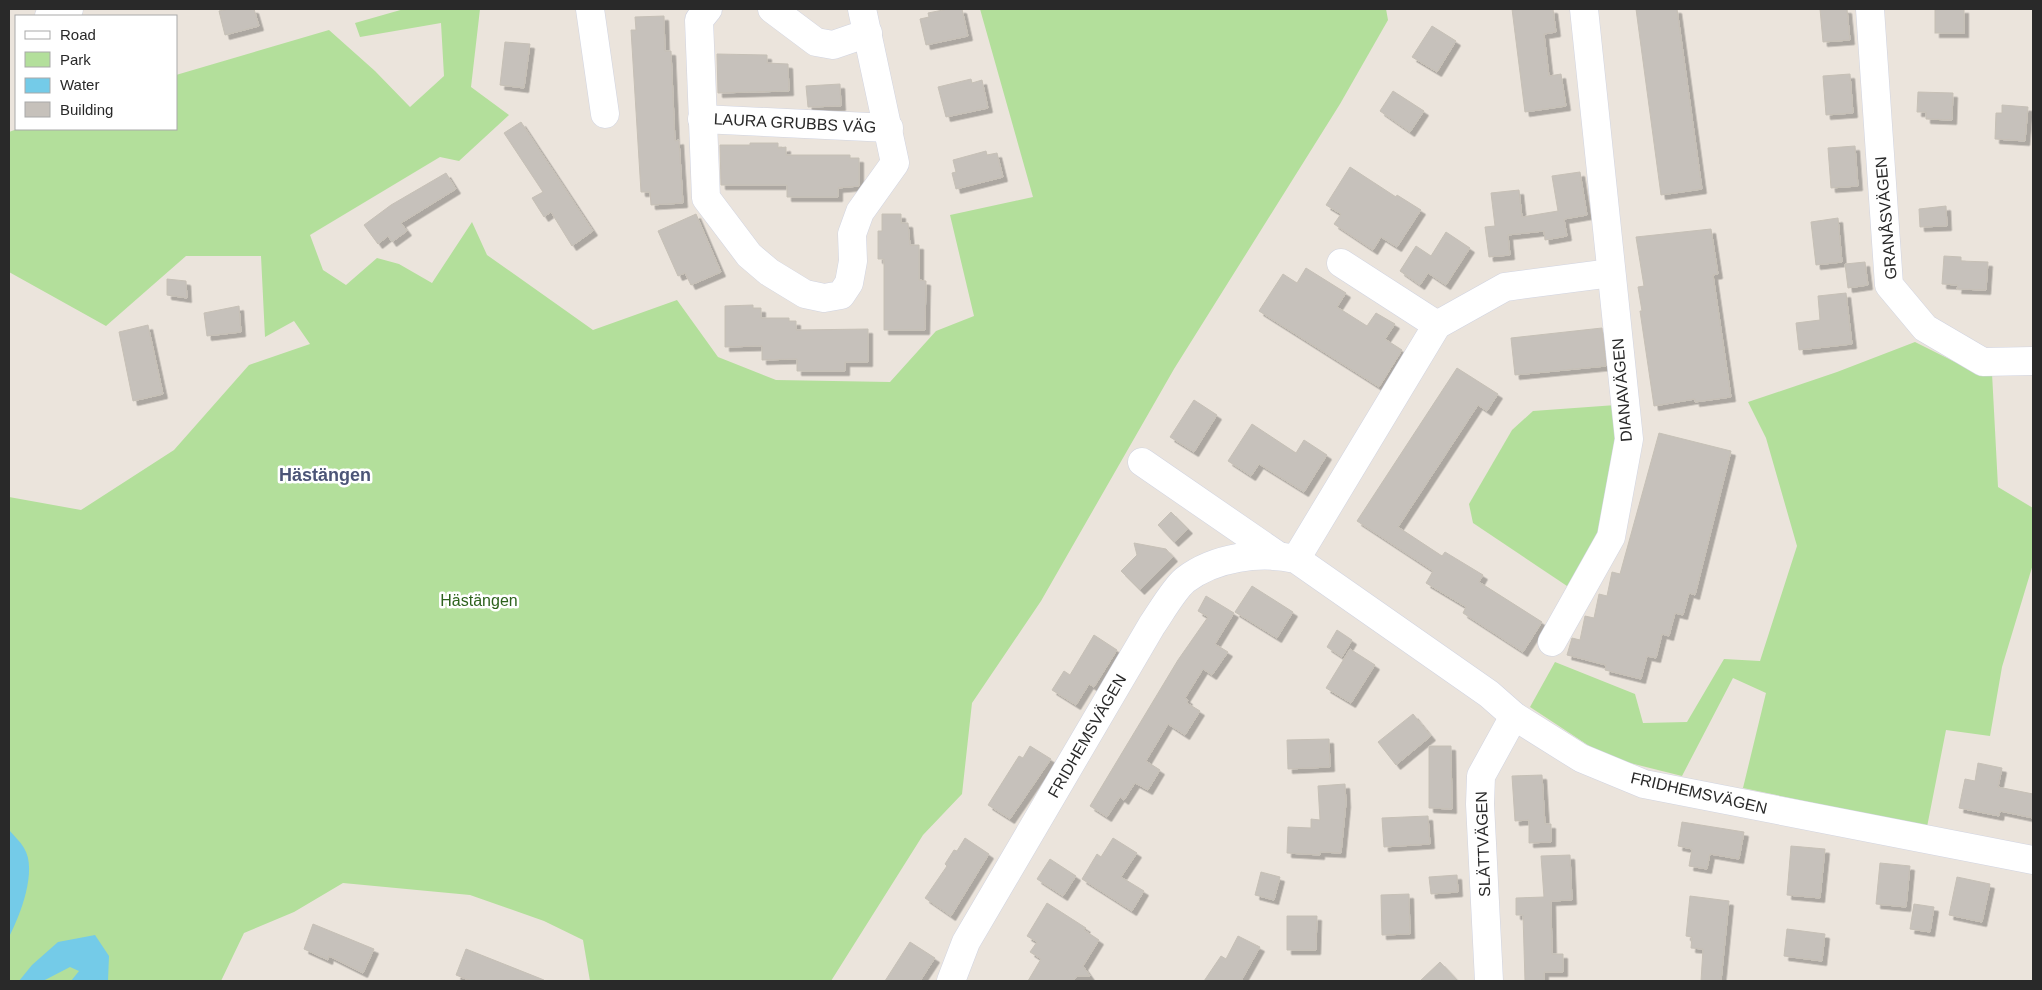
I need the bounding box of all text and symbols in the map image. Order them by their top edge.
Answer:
legend [15,15,178,130]
text: Road [60,26,96,43]
text: Park [60,51,91,68]
text: Water [60,76,99,93]
text: Building [60,101,113,118]
street label: LAURA GRUBBS VÄG [713,110,877,136]
street label: GRANÅSVÄGEN [1871,156,1900,280]
street label: DIANAVÄGEN [1609,338,1635,442]
district label: Hästängen [279,465,371,485]
park label: Hästängen [440,592,518,609]
street label: FRIDHEMSVÄGEN [1045,671,1129,801]
street label: FRIDHEMSVÄGEN [1629,769,1769,817]
street label: SLÄTTVÄGEN [1473,791,1493,897]

